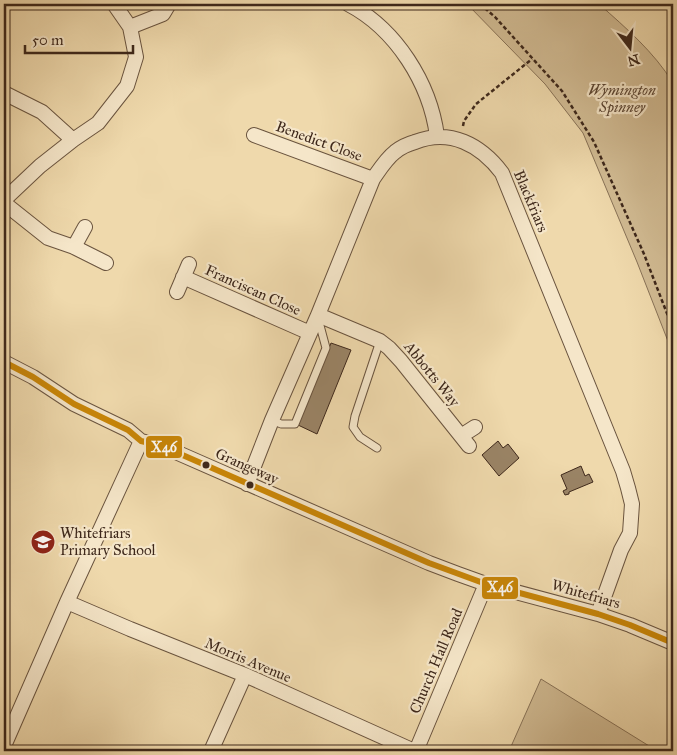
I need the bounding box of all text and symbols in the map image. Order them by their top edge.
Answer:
scale bar [25,22,132,54]
north arrow [604,22,654,72]
text: 50 m [32,31,64,49]
text: N [625,50,641,70]
park label: Wymington Spinney [588,81,656,117]
street label: Benedict Close [273,117,365,165]
street label: Blackfriars [510,167,552,235]
street label: Franciscan Close [202,261,304,319]
street label: Abbotts Way [400,337,464,411]
line badge: X46 [145,435,183,459]
text: X46 [150,439,178,457]
street label: Grangeway [213,444,282,488]
unlabelled marker [201,460,211,470]
unlabelled marker [245,480,255,490]
place label: Whitefriars Primary School [60,524,157,559]
school or university icon: Whitefriars Primary School [30,529,56,555]
line badge: X46 [481,576,519,600]
street label: Whitefriars [550,576,622,612]
text: X46 [486,579,514,597]
street label: Church Hall Road [406,605,466,716]
street label: Morris Avenue [202,634,294,686]

